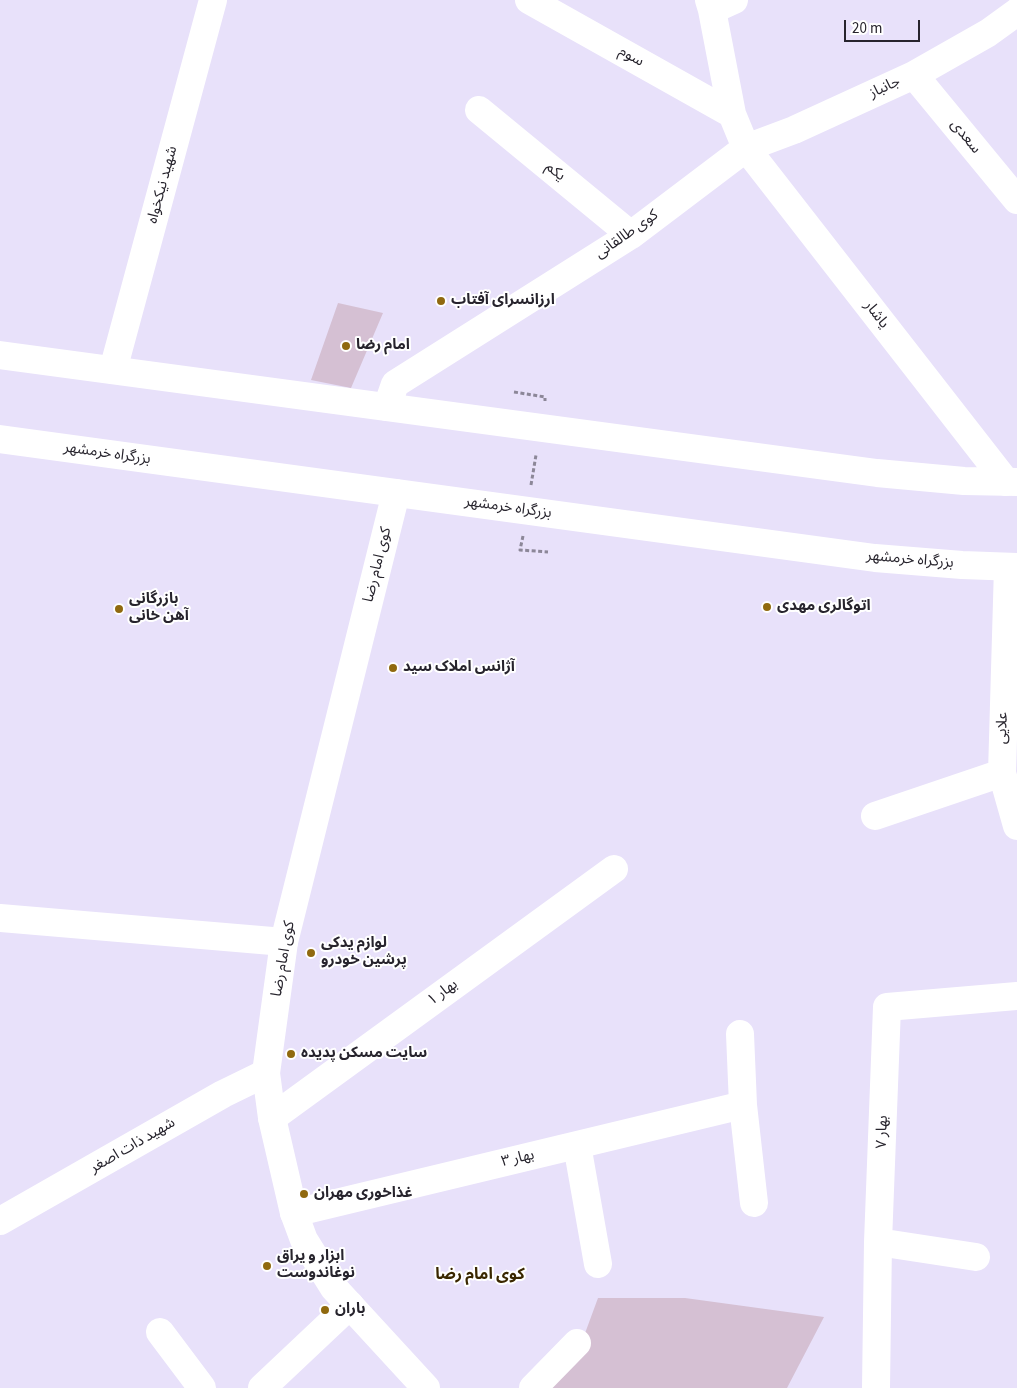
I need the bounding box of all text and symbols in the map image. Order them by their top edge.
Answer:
scale bar [847,10,923,42]
text: 20 m [852,18,882,39]
street label: سوم [615,43,647,71]
street label: جانباز [867,73,903,103]
street label: سعدی [946,116,984,158]
street label: شهید نیکخواه [144,144,182,226]
street label: یکم [541,159,569,185]
street label: کوی طالقانی [592,207,662,263]
place label: ارزانسرای آفتاب [451,292,555,310]
marker: ارزانسرای آفتاب [435,295,447,307]
street label: یاشار [860,297,892,333]
place label: امام رضا [356,337,410,355]
marker: امام رضا [340,340,352,352]
street label: بزرگراه خرمشهر [62,439,152,469]
street label: بزرگراه خرمشهر [463,493,553,523]
street label: کوی امام رضا [360,526,396,604]
street label: بزرگراه خرمشهر [866,547,954,573]
place label: بازرگانی آهن خانی [129,591,189,626]
place label: اتوگالرى مهدى [777,598,871,616]
marker: اتوگالرى مهدى [761,601,773,613]
marker: بازرگانی آهن خانی [113,603,125,615]
place label: آژانس املاک سید [403,659,515,677]
marker: آژانس املاک سید [387,662,399,674]
street label: علایی [993,712,1013,744]
street label: کوی امام رضا [268,920,300,998]
place label: لوازم یدکی پرشین خودرو [321,935,407,970]
marker: لوازم یدکی پرشین خودرو [305,947,317,959]
street label: بهار ۱ [424,976,462,1010]
place label: سایت مسکن پدیده [301,1045,427,1063]
marker: سایت مسکن پدیده [285,1048,297,1060]
street label: شهید ذات اصغر [87,1114,179,1178]
street label: بهار ۷ [873,1115,893,1149]
street label: بهار ۳ [500,1147,536,1171]
place label: غذاخوری مهران [314,1185,413,1203]
marker: غذاخوری مهران [298,1188,310,1200]
place label: ابزار و یراق نوغاندوست [277,1248,355,1283]
marker: ابزار و یراق نوغاندوست [261,1260,273,1272]
district label: کوی امام رضا [435,1265,525,1285]
place label: باران [335,1301,365,1319]
marker: باران [319,1304,331,1316]

